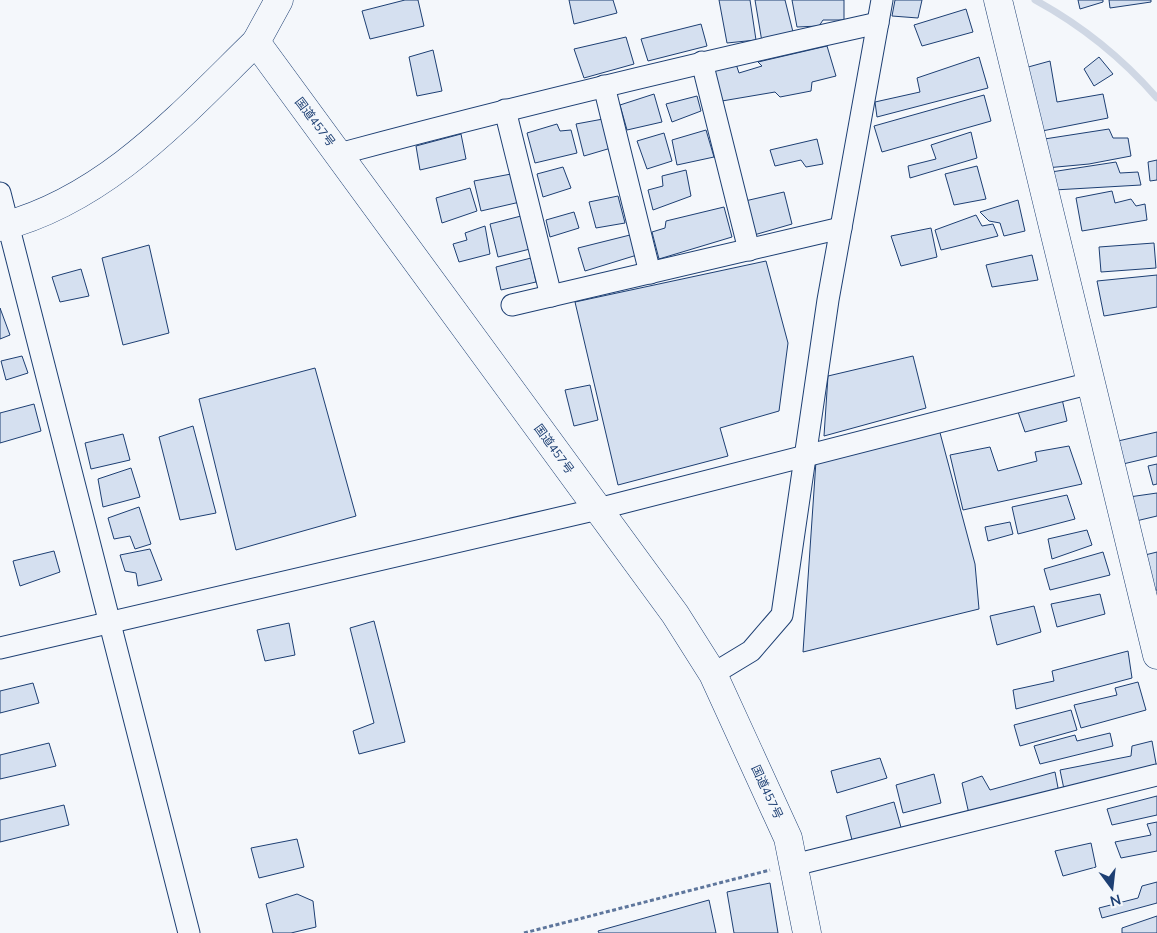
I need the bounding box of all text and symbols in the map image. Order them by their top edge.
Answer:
street label: 国道457号 [291,94,339,150]
street label: 国道457号 [531,421,577,477]
street label: 国道457号 [748,763,786,821]
north arrow [1087,863,1137,913]
text: N [1108,890,1123,911]

